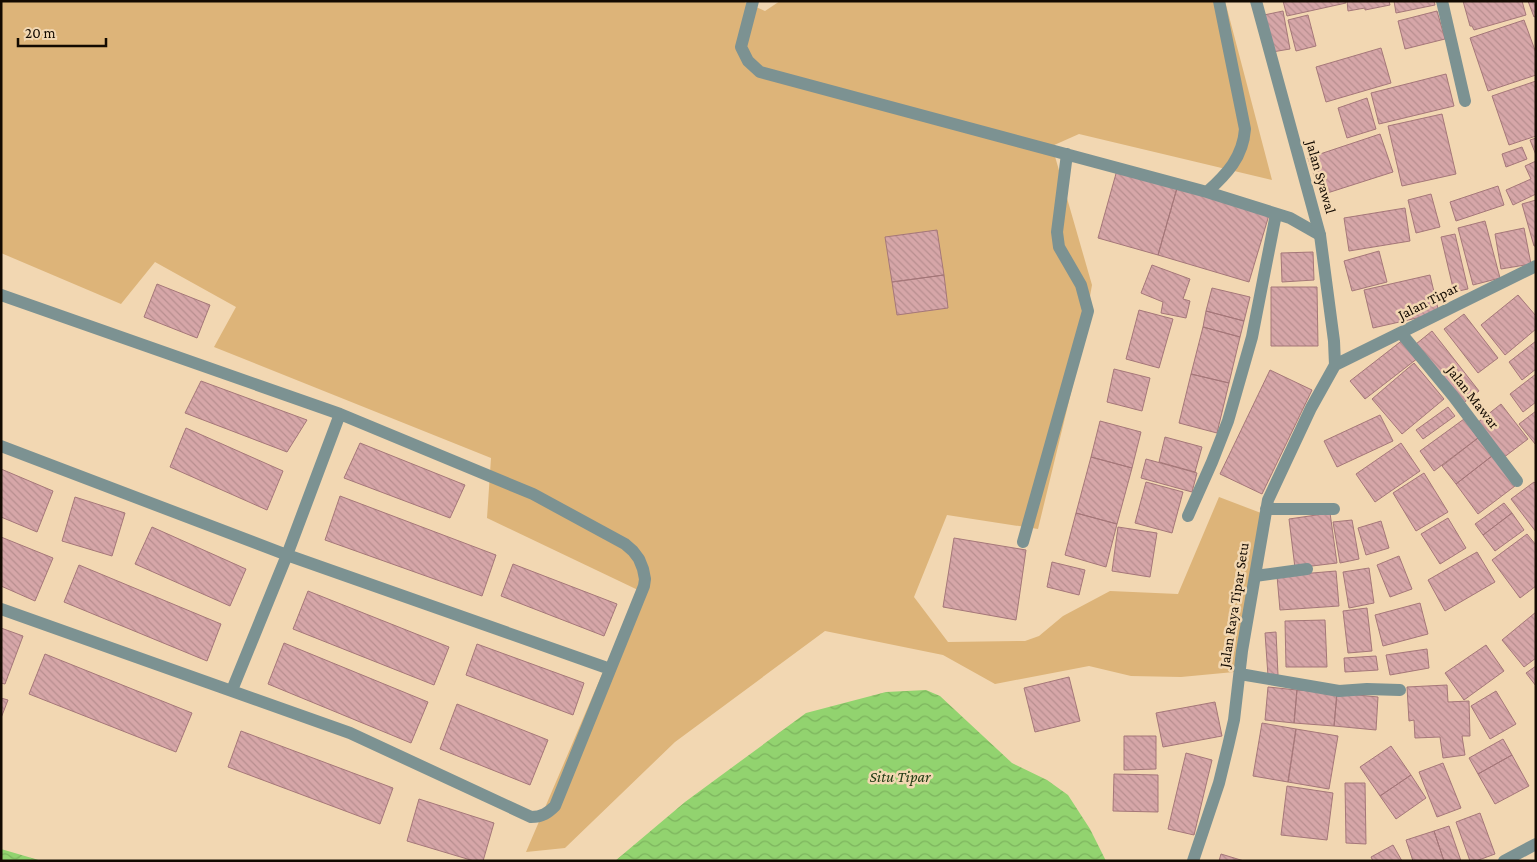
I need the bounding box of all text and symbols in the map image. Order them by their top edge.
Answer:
scale bar [18,15,105,47]
text: 20 m [25,25,56,41]
street label: Jalan Syawal [1301,137,1339,216]
street label: Jalan Tipar [1393,279,1462,325]
street label: Jalan Mawar [1441,361,1503,433]
street label: Jalan Raya Tipar Setu [1216,541,1253,671]
water label: Situ Tipar [869,768,931,786]

